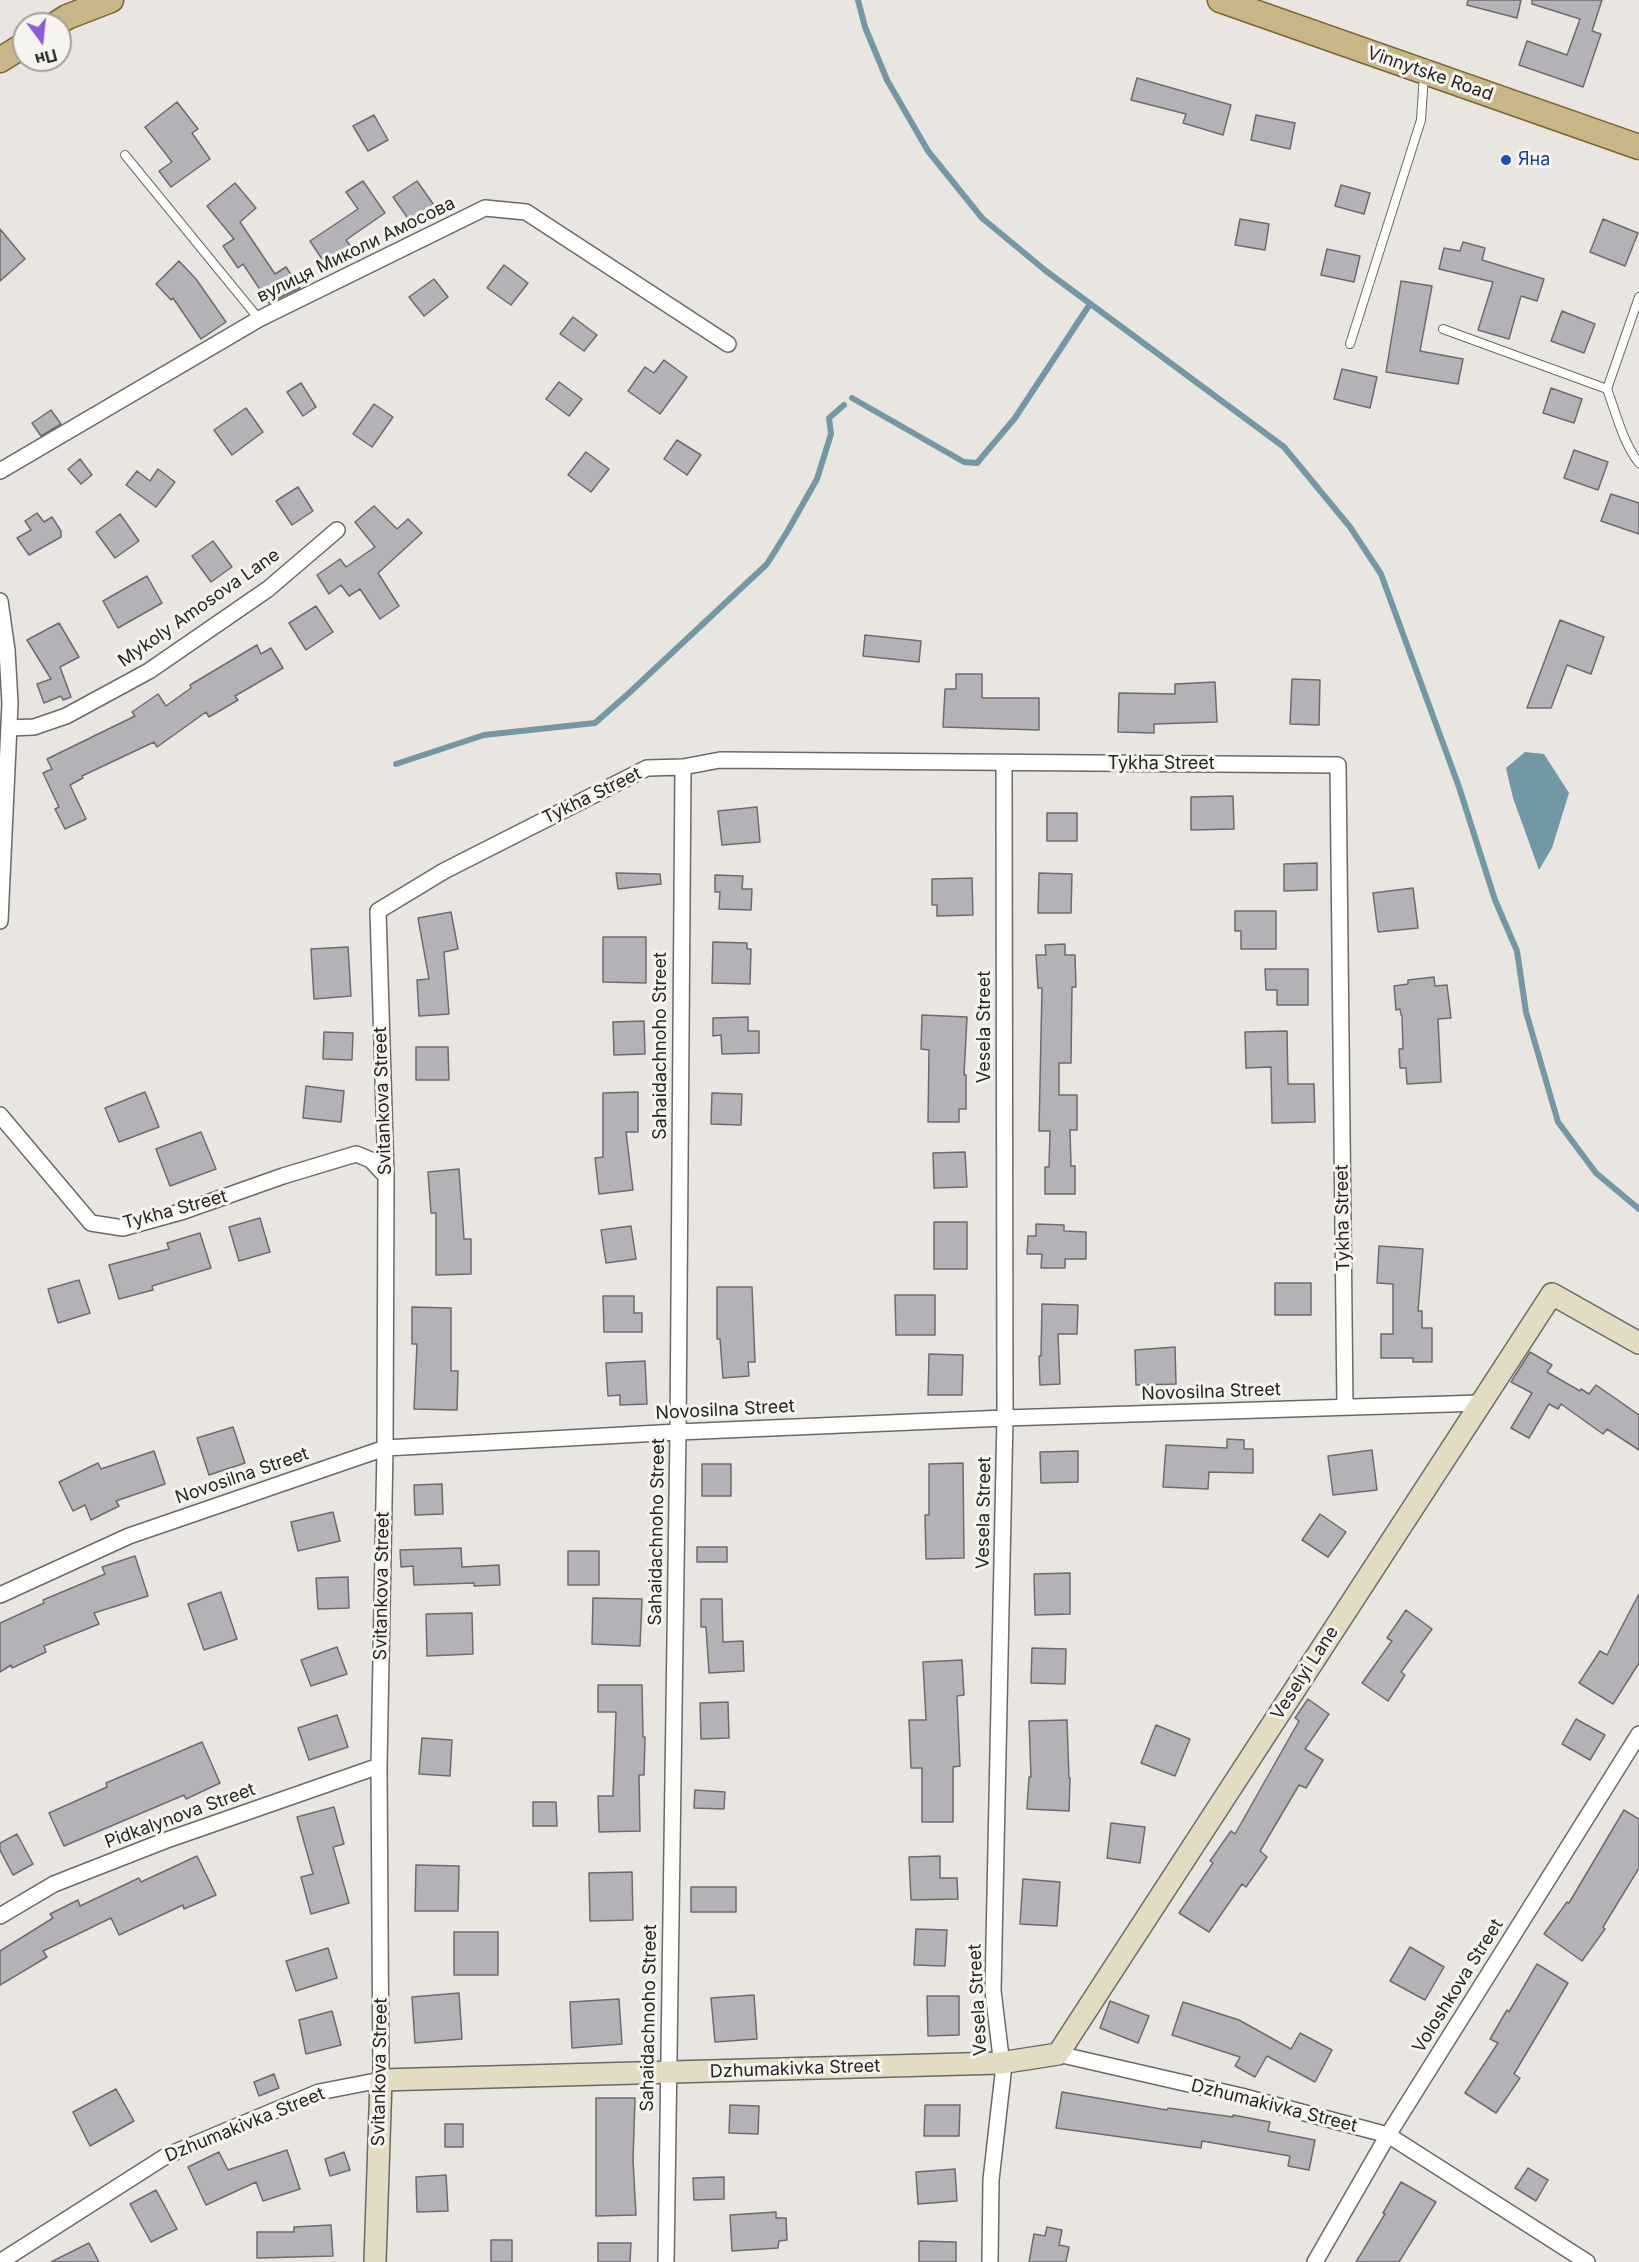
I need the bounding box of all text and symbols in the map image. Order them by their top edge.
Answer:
north arrow [12,12,72,72]
street label: Vinnytske Road [1364,42,1496,106]
text: Пн [33,45,59,70]
place label: Яна [1518,149,1550,171]
marker: Яна [1499,153,1513,167]
street label: вулиця Миколи Амосова [253,193,459,307]
street label: Mykoly Amosova Lane [114,544,284,672]
street label: Tykha Street [1107,753,1215,775]
street label: Tykha Street [539,763,645,829]
street label: Sahaidachnoho Street [650,952,672,1140]
street label: Vesela Street [974,971,996,1083]
street label: Svitankova Street [370,1026,396,1176]
street label: Tykha Street [1331,1164,1355,1272]
street label: Tykha Street [120,1186,230,1234]
street label: Novosilna Street [1141,1379,1281,1405]
street label: Novosilna Street [655,1396,795,1424]
street label: Sahaidachnoho Street [645,1438,669,1626]
street label: Novosilna Street [173,1443,311,1509]
street label: Vesela Street [972,1457,996,1569]
street label: Svitankova Street [370,1511,394,1661]
street label: Veselyi Lane [1267,1622,1343,1724]
street label: Pidkalynova Street [102,1779,258,1853]
street label: Voloshkova Street [1408,1915,1508,2057]
street label: Sahaidachnoho Street [637,1924,661,2112]
street label: Vesela Street [964,1943,992,2057]
street label: Svitankova Street [368,1997,392,2147]
street label: Dzhumakivka Street [709,2055,881,2083]
street label: Dzhumakivka Street [1189,2075,1359,2137]
street label: Dzhumakivka Street [162,2083,328,2167]

